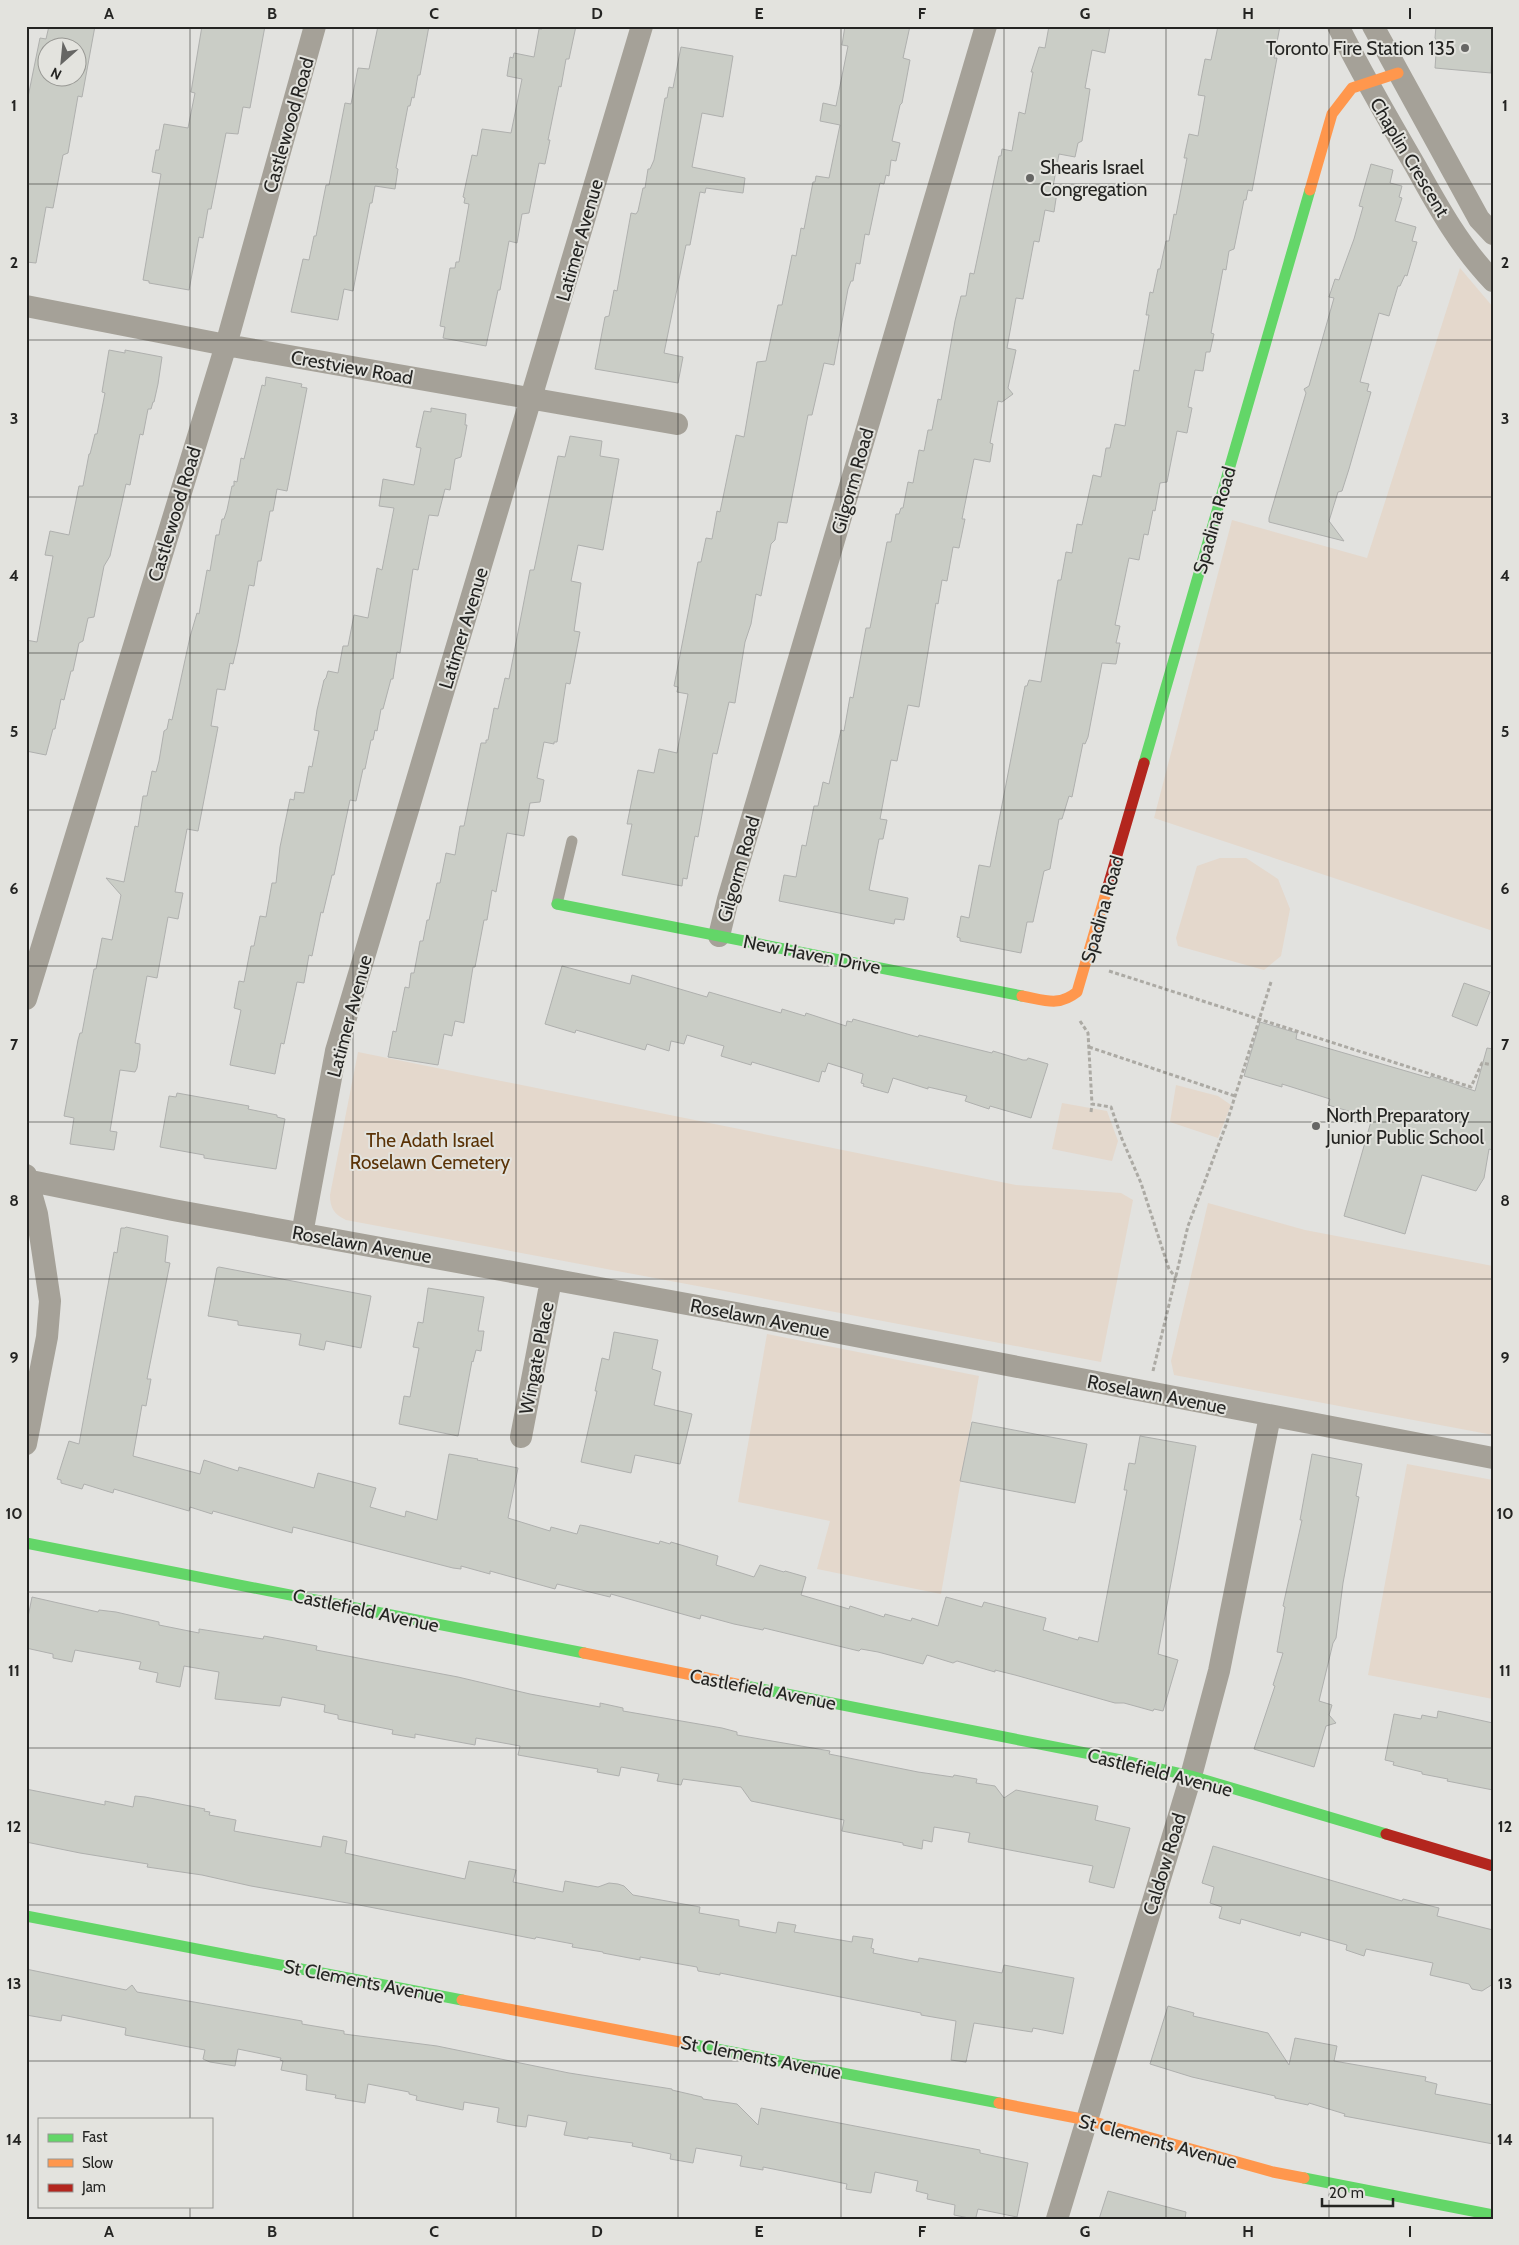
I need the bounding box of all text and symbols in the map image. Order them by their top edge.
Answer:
text: A [104,4,114,23]
text: B [267,4,277,23]
text: C [429,4,439,23]
text: D [591,4,603,23]
text: E [754,4,764,23]
text: F [918,4,927,23]
text: G [1080,4,1090,23]
text: H [1242,4,1254,23]
text: I [1408,4,1412,23]
place label: Toronto Fire Station 135 [1266,37,1455,60]
north arrow [38,38,88,88]
marker: Toronto Fire Station 135 [1459,42,1471,54]
street label: Castlewood Road [258,55,319,196]
text: N [48,63,65,84]
street label: Chaplin Crescent [1365,93,1455,222]
text: 1 [11,96,17,115]
text: 1 [1502,96,1508,115]
place label: Shearis Israel Congregation [1040,156,1147,201]
marker: Shearis Israel Congregation [1024,172,1036,184]
street label: Latimer Avenue [551,176,608,304]
text: 2 [10,253,18,272]
text: 2 [1501,253,1509,272]
street label: Crestview Road [289,345,415,390]
text: 3 [10,409,18,428]
text: 3 [1501,409,1509,428]
street label: Gilgorm Road [826,425,879,537]
street label: Castlewood Road [143,444,206,584]
street label: Spadina Road [1188,464,1241,576]
street label: Latimer Avenue [434,564,493,692]
text: 4 [9,566,19,585]
text: 4 [1500,566,1510,585]
text: 5 [10,722,18,741]
text: 5 [1501,722,1509,741]
street label: Gilgorm Road [712,813,765,925]
street label: Spadina Road [1076,853,1129,965]
text: 6 [10,879,19,898]
text: 6 [1501,879,1510,898]
street label: New Haven Drive [741,930,883,979]
street label: Latimer Avenue [322,952,377,1080]
text: 7 [10,1035,19,1054]
text: 7 [1501,1035,1510,1054]
place label: North Preparatory Junior Public School [1325,1104,1485,1149]
marker: North Preparatory Junior Public School [1310,1120,1322,1132]
park label: The Adath Israel Roselawn Cemetery [350,1129,511,1174]
text: 8 [9,1191,19,1210]
text: 8 [1500,1191,1510,1210]
street label: Roselawn Avenue [290,1221,434,1268]
street label: Roselawn Avenue [688,1294,832,1343]
street label: Wingate Place [514,1300,559,1416]
text: 9 [10,1348,19,1367]
text: 9 [1501,1348,1510,1367]
street label: Roselawn Avenue [1085,1370,1229,1419]
text: 10 [5,1504,23,1523]
text: 10 [1496,1504,1514,1523]
street label: Castlefield Avenue [291,1584,441,1637]
text: 11 [8,1661,20,1680]
text: 11 [1499,1661,1511,1680]
street label: Castlefield Avenue [688,1664,838,1715]
street label: Castlefield Avenue [1085,1743,1235,1802]
street label: Caldow Road [1138,1810,1191,1918]
text: 12 [7,1817,21,1836]
text: 12 [1498,1817,1512,1836]
street label: St Clements Avenue [282,1955,446,2008]
text: 13 [7,1974,21,1993]
text: 13 [1498,1974,1512,1993]
street label: St Clements Avenue [679,2031,843,2084]
street label: St Clements Avenue [1076,2109,1240,2174]
legend [38,2118,212,2208]
text: Fast [82,2128,107,2146]
text: 14 [6,2130,22,2149]
text: 14 [1497,2130,1513,2149]
text: Slow [82,2154,113,2172]
scale bar [1322,2175,1393,2207]
text: Jam [81,2178,106,2196]
text: 20 m [1329,2184,1364,2202]
text: A [104,2222,114,2241]
text: B [267,2222,277,2241]
text: C [429,2222,439,2241]
text: D [591,2222,603,2241]
text: E [754,2222,764,2241]
text: F [918,2222,927,2241]
text: G [1080,2222,1090,2241]
text: H [1242,2222,1254,2241]
text: I [1408,2222,1412,2241]

